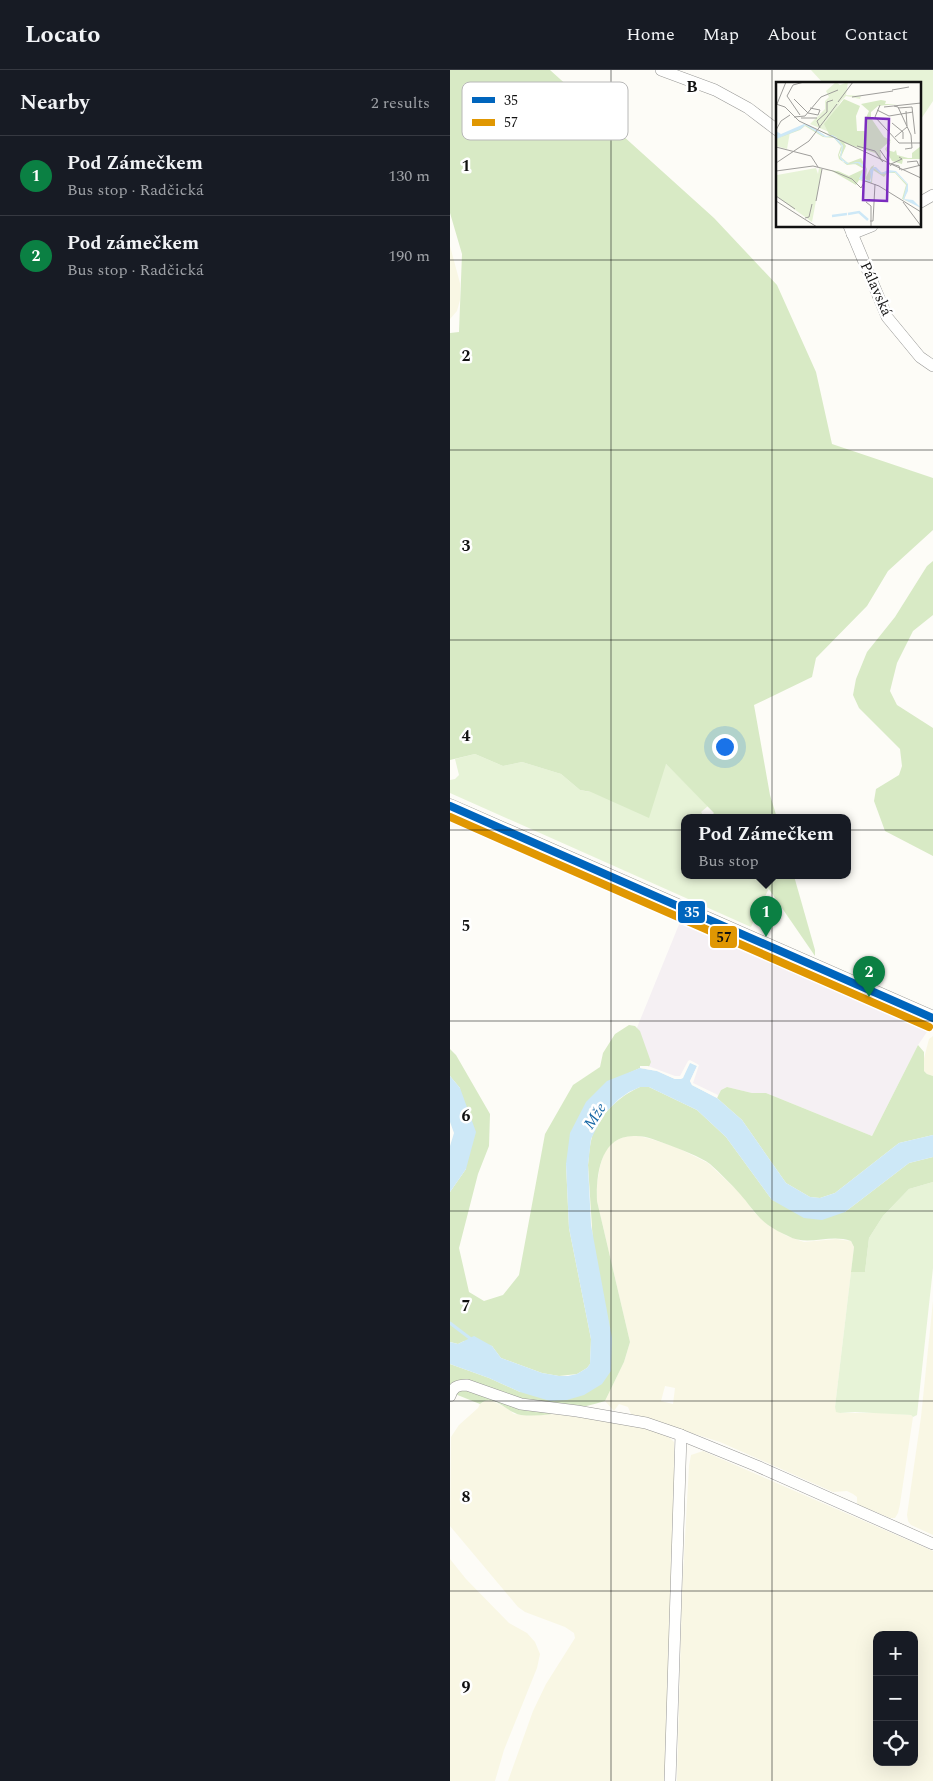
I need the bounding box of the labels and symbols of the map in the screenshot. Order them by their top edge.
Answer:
text: B [686,75,698,99]
legend [462,82,628,140]
inset map [776,82,920,228]
text: 35 [504,90,518,111]
text: 57 [504,112,518,133]
text: 1 [462,154,470,178]
street label: Pálavská [854,258,898,321]
text: 2 [462,344,471,368]
text: 3 [462,534,471,558]
text: 4 [462,724,471,748]
your location [712,734,738,760]
pin: 1 [750,896,782,937]
line badge: 35 [677,900,706,924]
text: 35 [684,902,700,923]
text: 5 [462,914,470,938]
line badge: 57 [709,925,738,949]
text: 57 [716,927,732,948]
pin: 2 [853,956,885,997]
water label: Mže [577,1098,613,1134]
text: 6 [462,1104,471,1128]
text: 7 [462,1294,471,1318]
text: 8 [462,1485,471,1509]
text: 9 [462,1675,471,1699]

